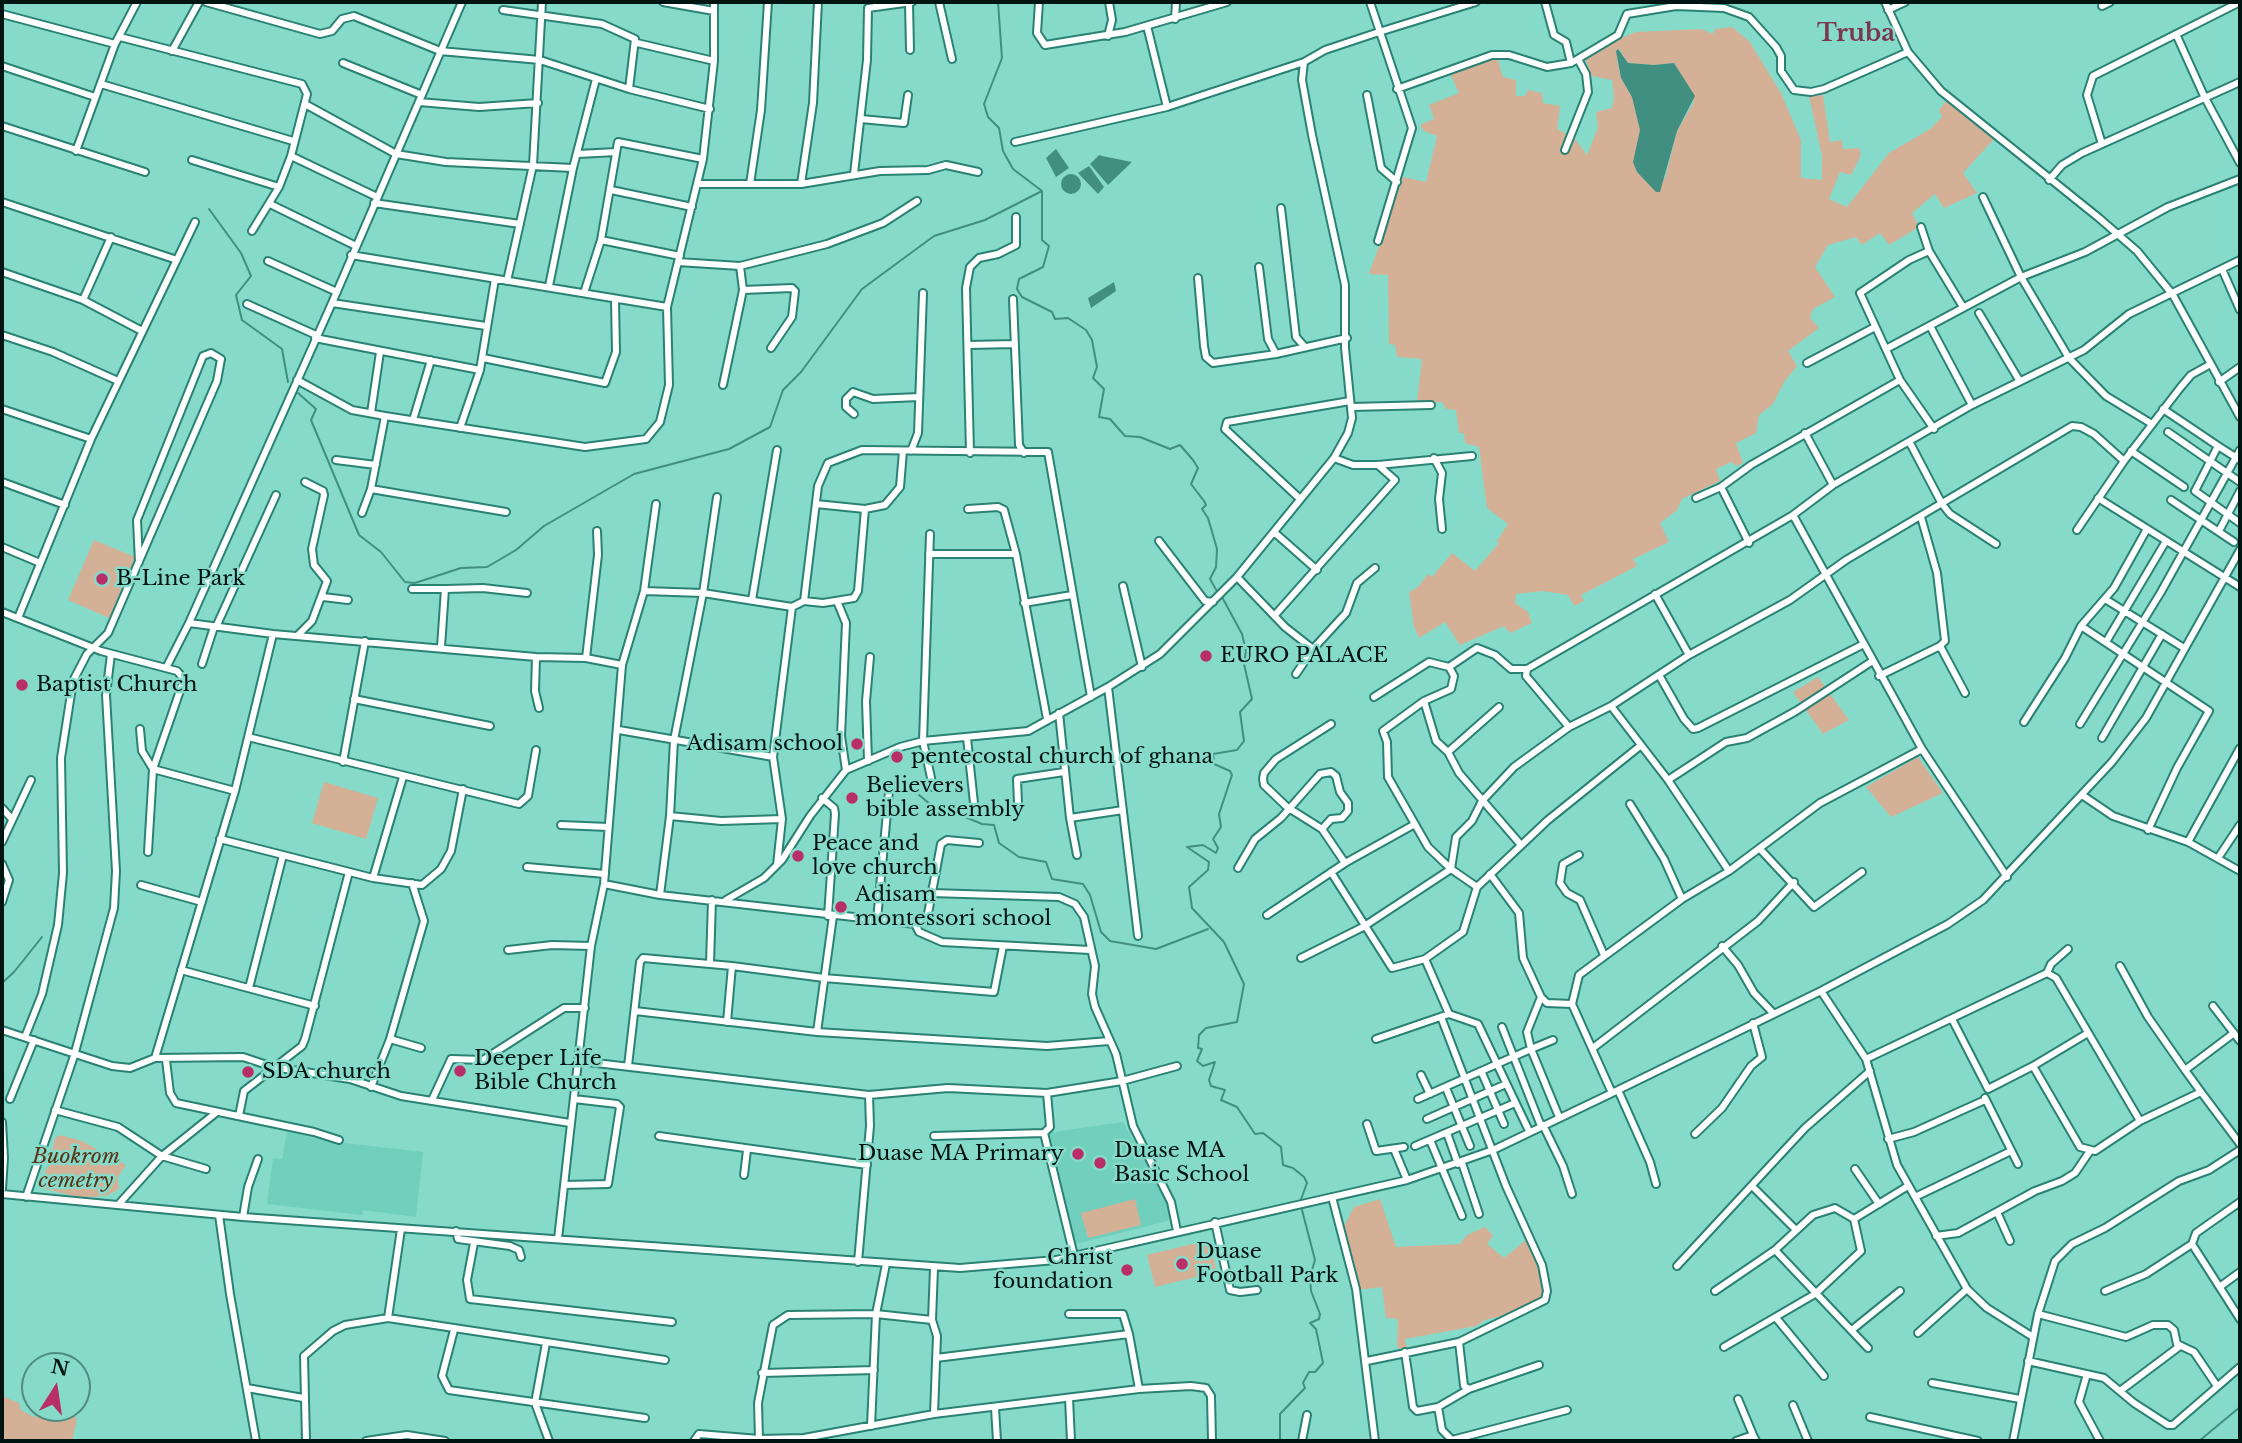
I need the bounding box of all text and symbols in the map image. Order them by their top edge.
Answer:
district label: Truba [1817,20,1895,48]
place label: B-Line Park [116,566,245,592]
marker: B-Line Park [94,571,110,587]
place label: EURO PALACE [1220,643,1388,669]
marker: EURO PALACE [1198,648,1214,664]
place label: Baptist Church [36,672,197,698]
marker: Baptist Church [14,677,30,693]
place label: Adisam school [687,731,843,757]
marker: Adisam school [849,736,865,752]
place label: pentecostal church of ghana [911,744,1213,770]
marker: pentecostal church of ghana [889,749,905,765]
place label: Believers bible assembly [866,773,1025,823]
marker: Believers bible assembly [844,790,860,806]
place label: Peace and love church [812,831,938,881]
marker: Peace and love church [790,848,806,864]
place label: Adisam montessori school [855,882,1051,932]
marker: Adisam montessori school [833,899,849,915]
place label: Deeper Life Bible Church [474,1046,617,1096]
place label: SDA church [262,1059,391,1085]
marker: Deeper Life Bible Church [452,1063,468,1079]
marker: SDA church [240,1064,256,1080]
place label: Duase MA Basic School [1114,1138,1249,1188]
place label: Duase MA Primary [858,1141,1064,1167]
park label: Buokrom cemetry [32,1144,120,1194]
marker: Duase MA Primary [1070,1146,1086,1162]
marker: Duase MA Basic School [1092,1155,1108,1171]
place label: Duase Football Park [1196,1239,1338,1289]
place label: Christ foundation [993,1245,1113,1295]
marker: Duase Football Park [1174,1256,1190,1272]
marker: Christ foundation [1119,1262,1135,1278]
north arrow [21,1352,91,1422]
text: N [49,1355,71,1381]

